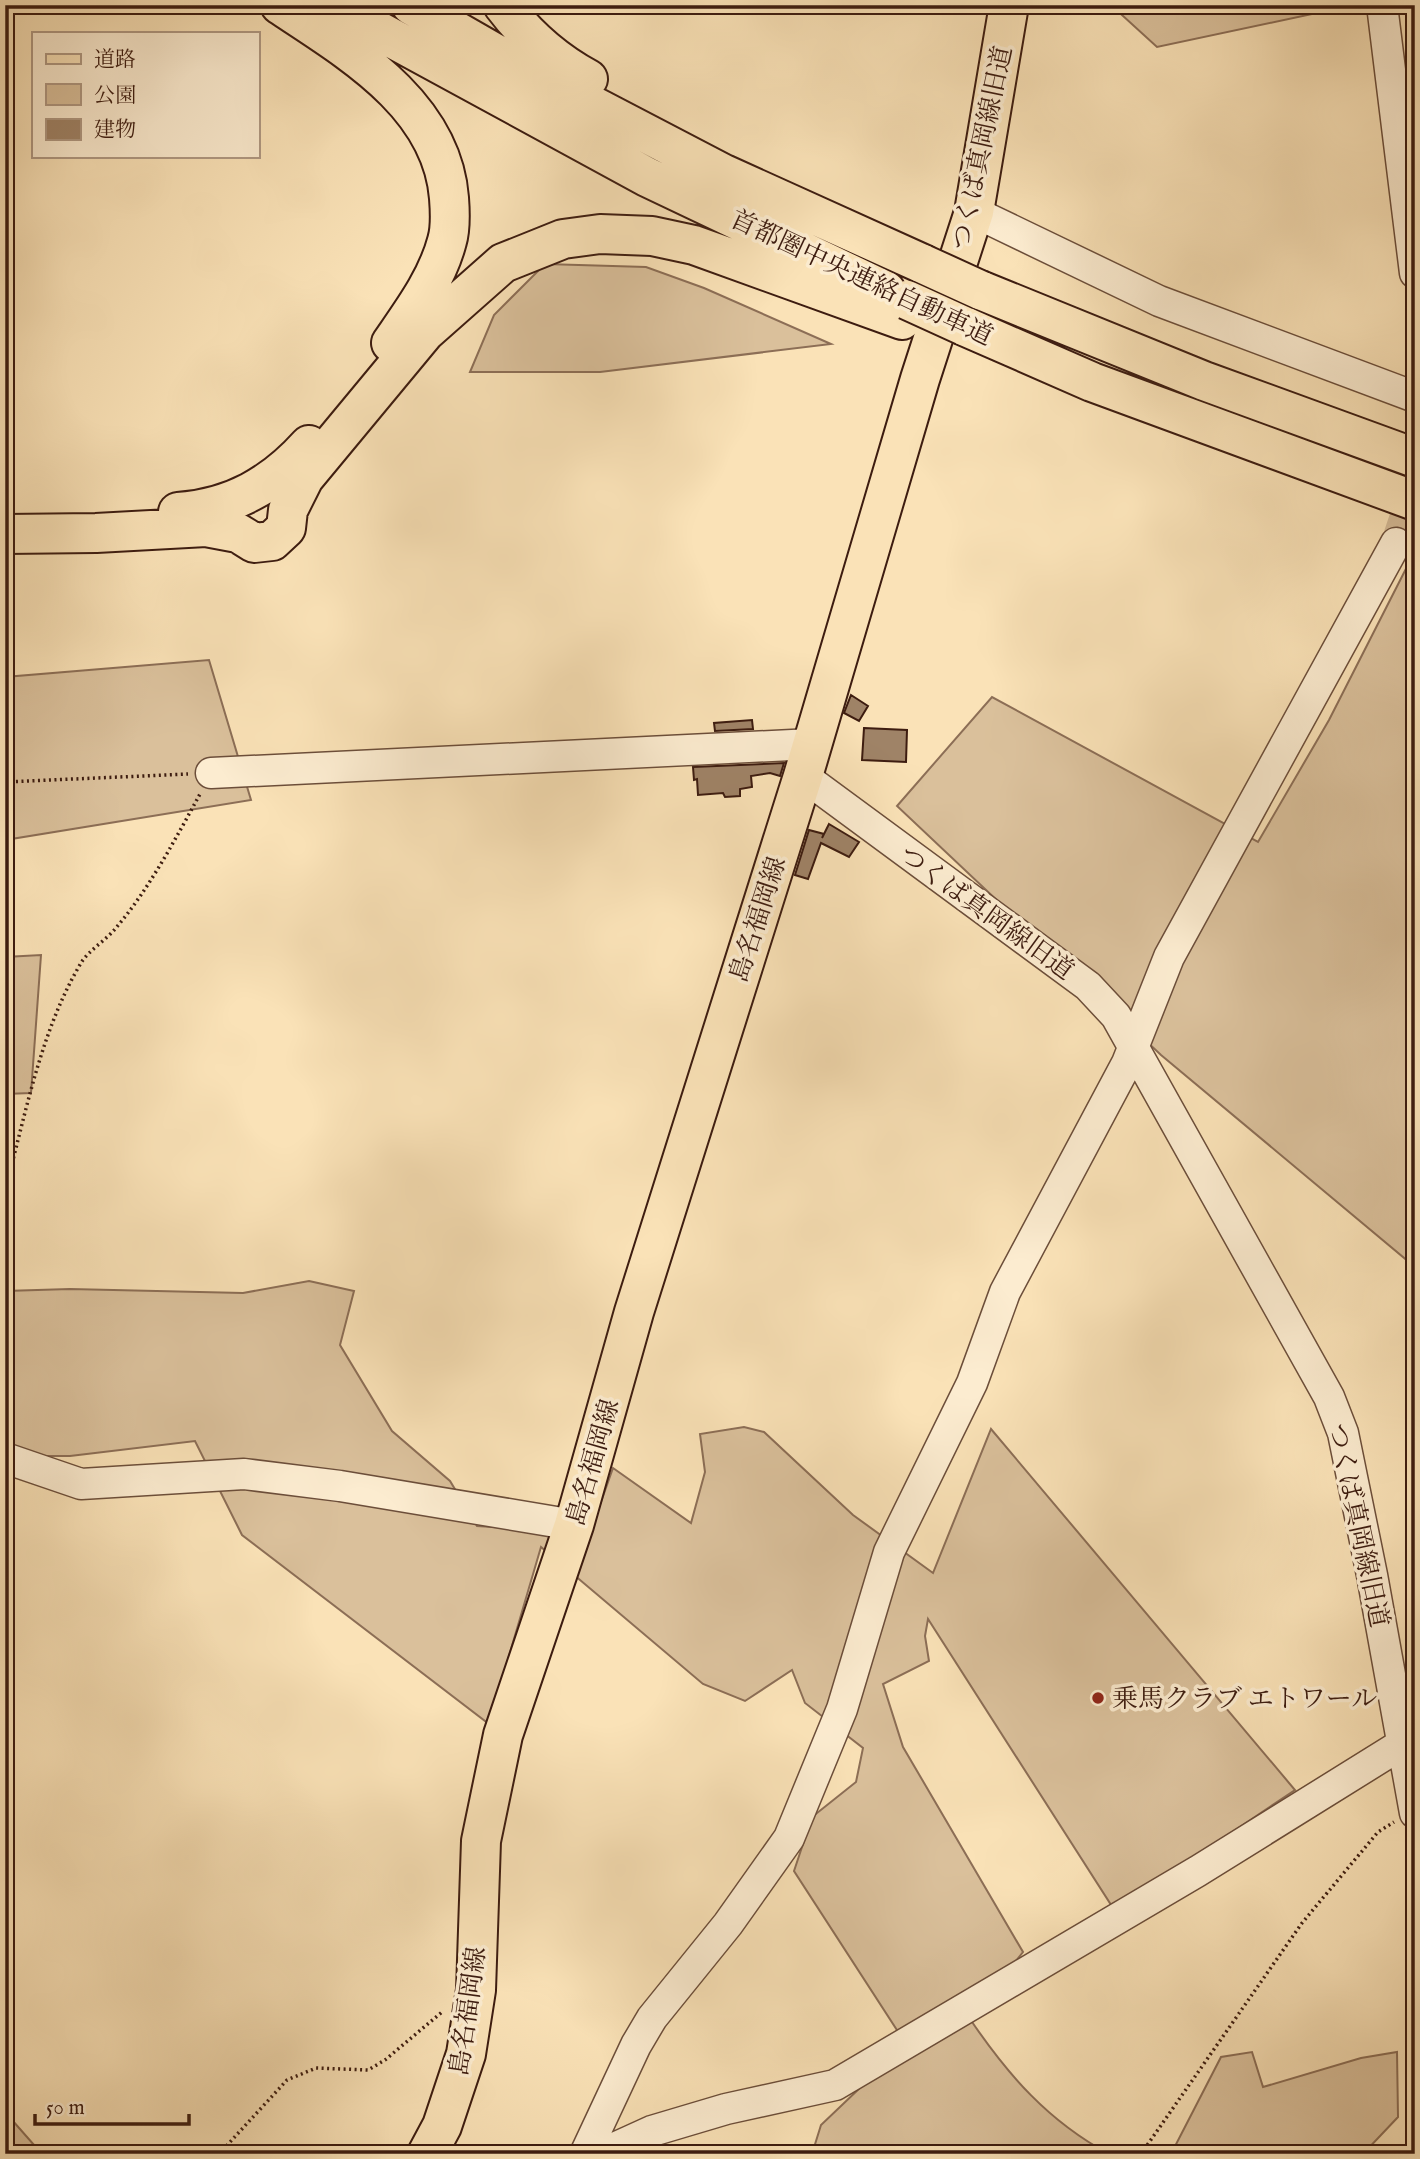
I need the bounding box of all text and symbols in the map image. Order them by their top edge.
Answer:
legend [32,32,259,158]
street label: つくば真岡線旧道 [945,43,1020,253]
text: 道路 [94,47,136,74]
text: 公園 [94,83,136,110]
text: 建物 [94,117,136,144]
street label: 首都圏中央連絡自動車道 [725,203,998,354]
street label: つくば真岡線旧道 [892,839,1080,988]
street label: 島名福岡線 [723,853,794,986]
street label: 島名福岡線 [560,1395,627,1529]
street label: つくば真岡線旧道 [1320,1420,1395,1630]
place label: 乗馬クラブ エトワール [1112,1683,1377,1716]
marker: 乗馬クラブ エトワール [1090,1690,1106,1706]
street label: 島名福岡線 [443,1945,494,2078]
scale bar [35,2082,189,2126]
text: 50 m [46,2095,85,2122]

